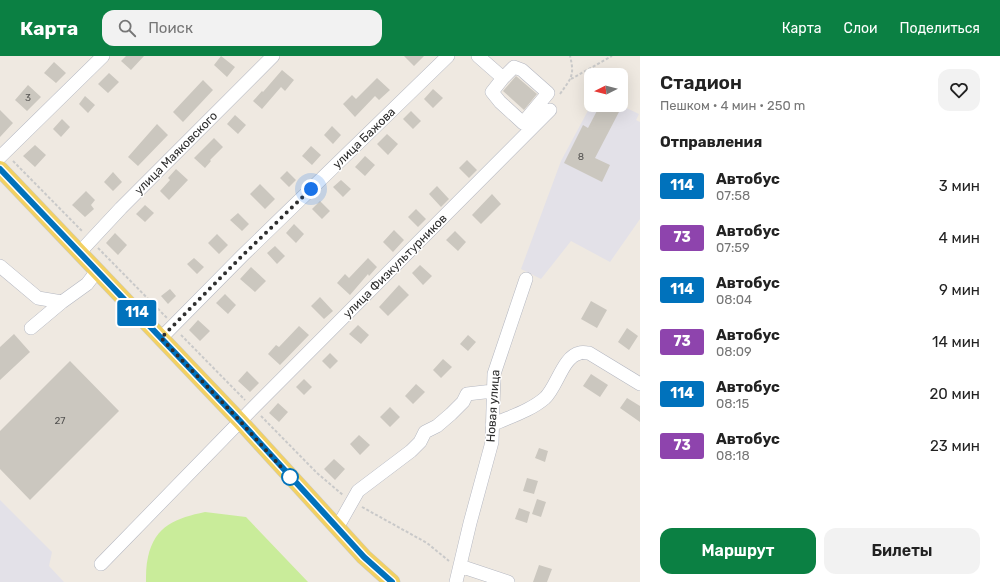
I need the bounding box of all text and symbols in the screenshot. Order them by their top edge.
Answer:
search box [102,10,382,46]
text: Карта [20,17,78,40]
icon: search [116,17,138,39]
text: Поиск [148,19,193,37]
text: Карта [782,20,822,37]
text: Слои [844,20,878,37]
text: Поделиться [900,20,980,37]
north arrow [584,68,628,112]
map controls [584,68,628,112]
button: heart [938,69,980,111]
text: Стадион [660,71,742,94]
house number: 3 [25,92,31,104]
text: Пешком · 4 мин · 250 m [660,98,805,113]
street label: улица Бажова [330,105,398,171]
street label: улица Маяковского [132,109,220,197]
text: Отправления [660,133,762,151]
house number: 8 [578,151,584,163]
text: Автобус [716,170,780,188]
text: 114 [670,177,694,194]
text: 3 мин [939,177,980,195]
your location [301,179,321,199]
text: 07:58 [716,188,750,203]
street label: улица Физкультурников [340,211,450,321]
text: Автобус [716,222,780,240]
text: 73 [673,229,691,246]
text: 4 мин [939,229,980,247]
text: 07:59 [716,240,750,255]
text: Автобус [716,274,780,292]
text: 114 [670,281,694,298]
text: 9 мин [939,281,980,299]
text: 08:04 [716,292,752,307]
line badge: 114 [114,300,160,326]
text: 114 [125,304,149,321]
text: Автобус [716,326,780,344]
text: 73 [673,333,691,350]
text: 14 мин [932,333,980,351]
text: 08:09 [716,344,752,359]
street label: Новая улица [483,369,503,443]
text: Автобус [716,378,780,396]
text: 114 [670,385,694,402]
text: 20 мин [929,385,980,403]
text: 08:15 [716,396,749,411]
house number: 27 [55,415,66,427]
text: Автобус [716,430,780,448]
text: 73 [673,437,691,454]
text: 23 мин [930,437,980,455]
text: 08:18 [716,448,750,463]
unlabelled marker [281,468,299,486]
button: Маршрут [660,528,816,574]
button: Билеты [824,528,980,574]

